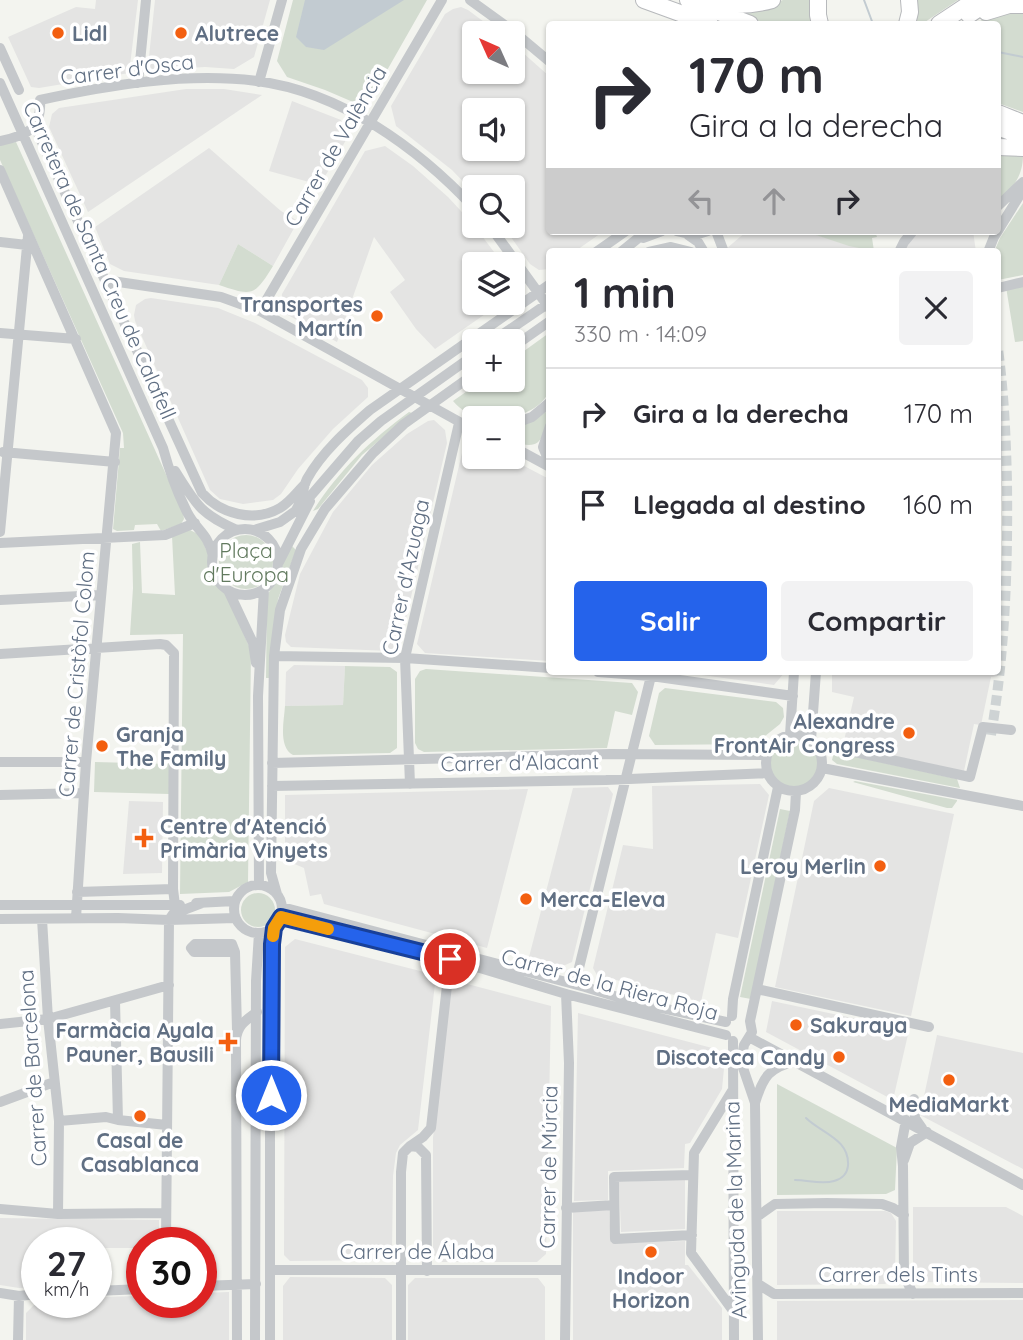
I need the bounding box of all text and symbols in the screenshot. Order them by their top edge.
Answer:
place label: Lidl [72,20,108,46]
place label: Alutrece [195,20,279,46]
north arrow [462,21,525,84]
map controls [462,21,525,469]
marker: Lidl [50,25,66,41]
marker: Alutrece [173,25,189,41]
text: 170 m [689,44,824,105]
street label: Carrer d'Osca [59,48,195,90]
icon: right [574,49,665,140]
street label: Carrer de València [278,61,392,231]
street label: Carretera de Santa Creu de Calafell [18,97,182,423]
button: sound [462,98,525,161]
text: Gira a la derecha [689,105,943,145]
button: search [462,175,525,238]
icon: left [682,182,720,220]
icon: ahead [755,182,793,220]
icon: right [828,182,866,220]
button: layers [462,252,525,315]
text: 1 min [574,266,676,319]
button: close [899,271,973,345]
place label: Transportes Martín [240,291,363,341]
marker: Transportes Martín [369,308,385,324]
text: 330 m · 14:09 [574,319,707,348]
button: + [462,329,525,392]
icon: right [574,395,612,433]
text: Gira a la derecha [633,397,849,430]
text: 170 m [904,397,973,430]
button: − [462,406,525,469]
icon: arrive [574,486,612,524]
text: Llegada al destino [633,488,866,521]
text: 160 m [903,488,973,521]
street label: Carrer d'Azuaga [376,497,434,657]
park label: Plaça d'Europa [203,537,289,587]
street label: Carrer de Cristòfol Colom [52,550,100,798]
button: Salir [574,581,767,661]
button: Compartir [781,581,973,661]
place label: Alexandre FrontAir Congress [714,708,895,758]
place label: Granja The Family [116,721,226,771]
marker: Alexandre FrontAir Congress [901,725,917,741]
marker: Granja The Family [94,738,110,754]
street label: Carrer d'Alacant [440,748,600,776]
place label: Centre d'Atenció Primària Vinyets [160,813,328,863]
marker: Centre d'Atenció Primària Vinyets [134,828,154,848]
place label: Leroy Merlin [740,853,866,879]
marker: Leroy Merlin [872,858,888,874]
place label: Merca-Eleva [540,886,665,912]
marker: Merca-Eleva [518,891,534,907]
pin [420,929,480,989]
icon: arrive [431,940,469,978]
street label: Carrer de la Riera Roja [499,943,721,1025]
street label: Carrer de Barcelona [12,969,52,1167]
place label: Sakuraya [810,1012,907,1038]
place label: Farmàcia Ayala Pauner, Bausili [56,1017,214,1067]
marker: Sakuraya [788,1017,804,1033]
marker: Farmàcia Ayala Pauner, Bausili [220,1034,236,1050]
place label: Discoteca Candy [656,1044,825,1070]
marker: Discoteca Candy [831,1049,847,1065]
position arrow [234,1058,308,1132]
marker: MediaMarkt [941,1072,957,1088]
street label: Carrer de Múrcia [534,1085,562,1249]
place label: MediaMarkt [889,1091,1009,1117]
street label: Avinguda de la Marina [718,1101,752,1319]
marker: Casal de Casablanca [132,1108,148,1124]
place label: Casal de Casablanca [81,1127,199,1177]
speed limit sign: 30 [126,1227,217,1318]
street label: Carrer de Álaba [340,1238,494,1264]
text: 27 [47,1241,86,1285]
marker: Indoor Horizon [643,1244,659,1260]
street label: Carrer dels Tints [818,1261,978,1287]
place label: Indoor Horizon [612,1263,690,1313]
text: km/h [44,1278,89,1301]

